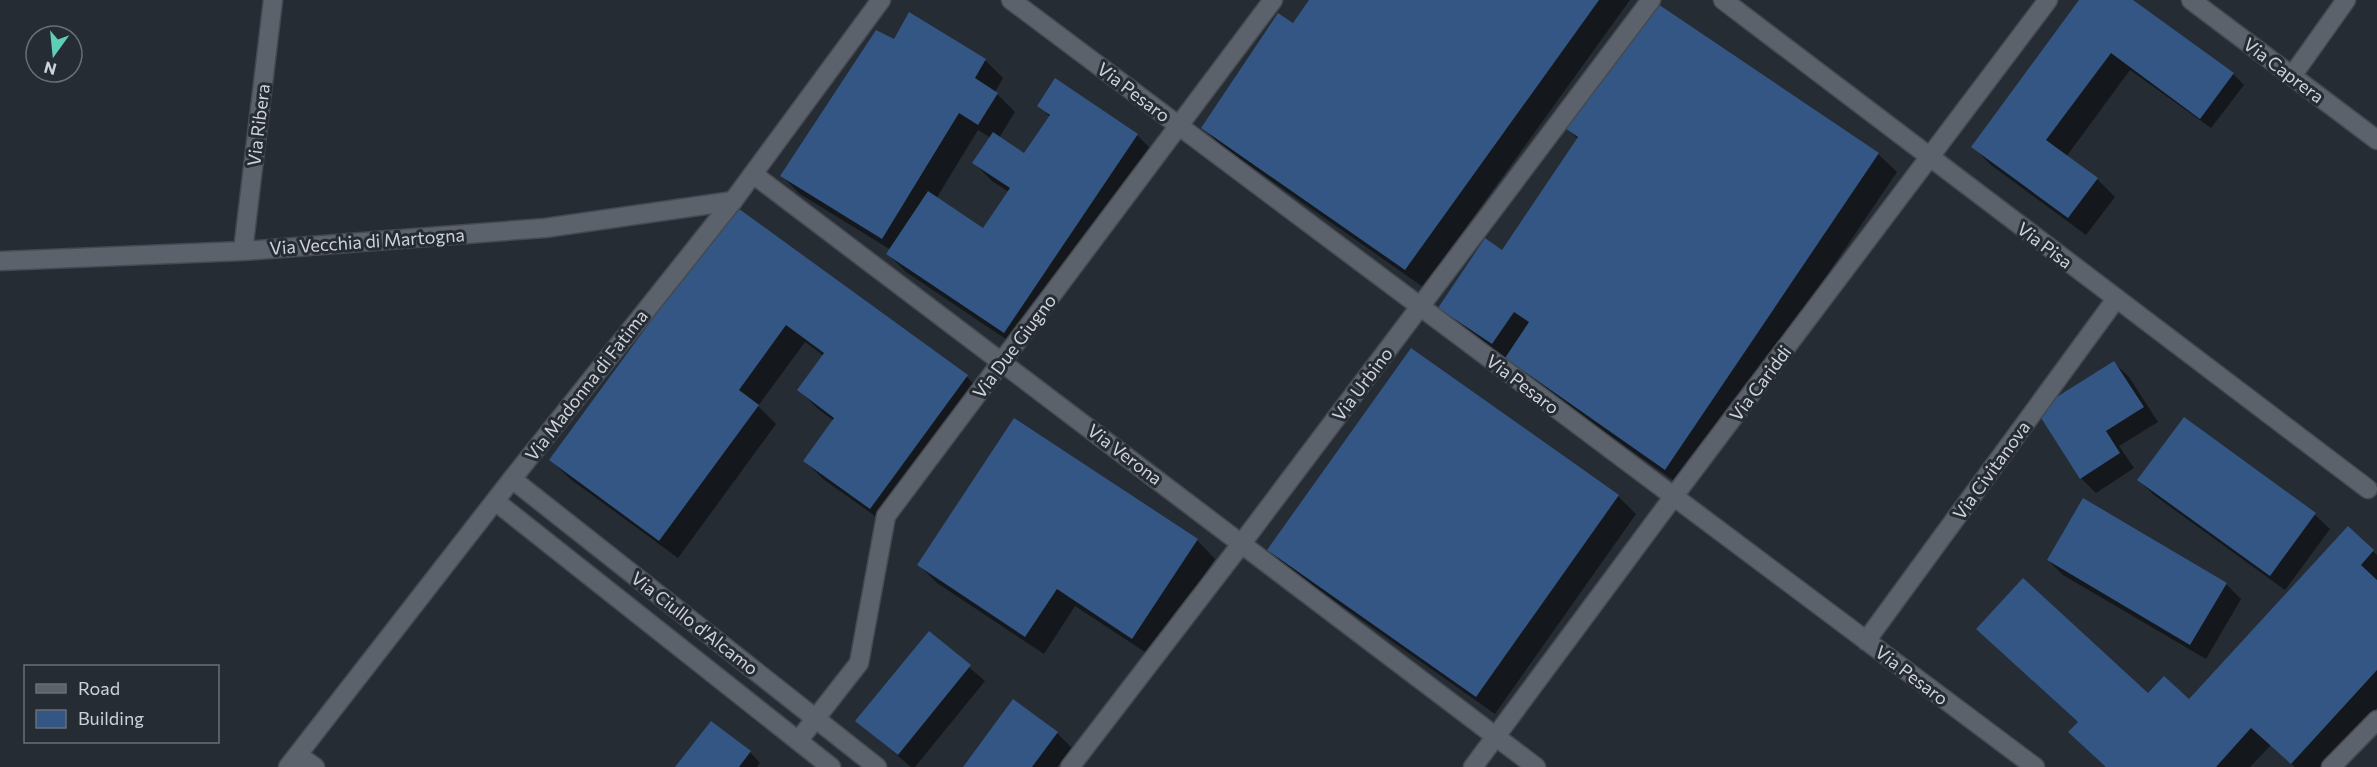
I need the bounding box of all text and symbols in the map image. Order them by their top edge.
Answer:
north arrow [24,24,84,84]
street label: Via Caprera [2239,33,2329,107]
street label: Via Pesaro [1093,57,1175,127]
text: N [42,58,58,80]
street label: Via Ribera [242,82,274,168]
street label: Via Pisa [2013,217,2077,273]
street label: Via Vecchia di Martogna [269,223,465,259]
street label: Via Due Giugno [968,290,1060,402]
street label: Via Madonna di Fatima [520,305,652,465]
street label: Via Cariddi [1724,341,1796,425]
street label: Via Urbino [1327,343,1397,425]
street label: Via Pesaro [1482,349,1564,419]
street label: Via Civitanova [1948,416,2034,524]
street label: Via Verona [1083,419,1167,489]
street label: Via Ciullo d'Alcamo [627,567,763,679]
street label: Via Pesaro [1871,640,1953,710]
legend [24,665,219,743]
text: Road [78,677,120,699]
text: Building [78,707,144,729]

